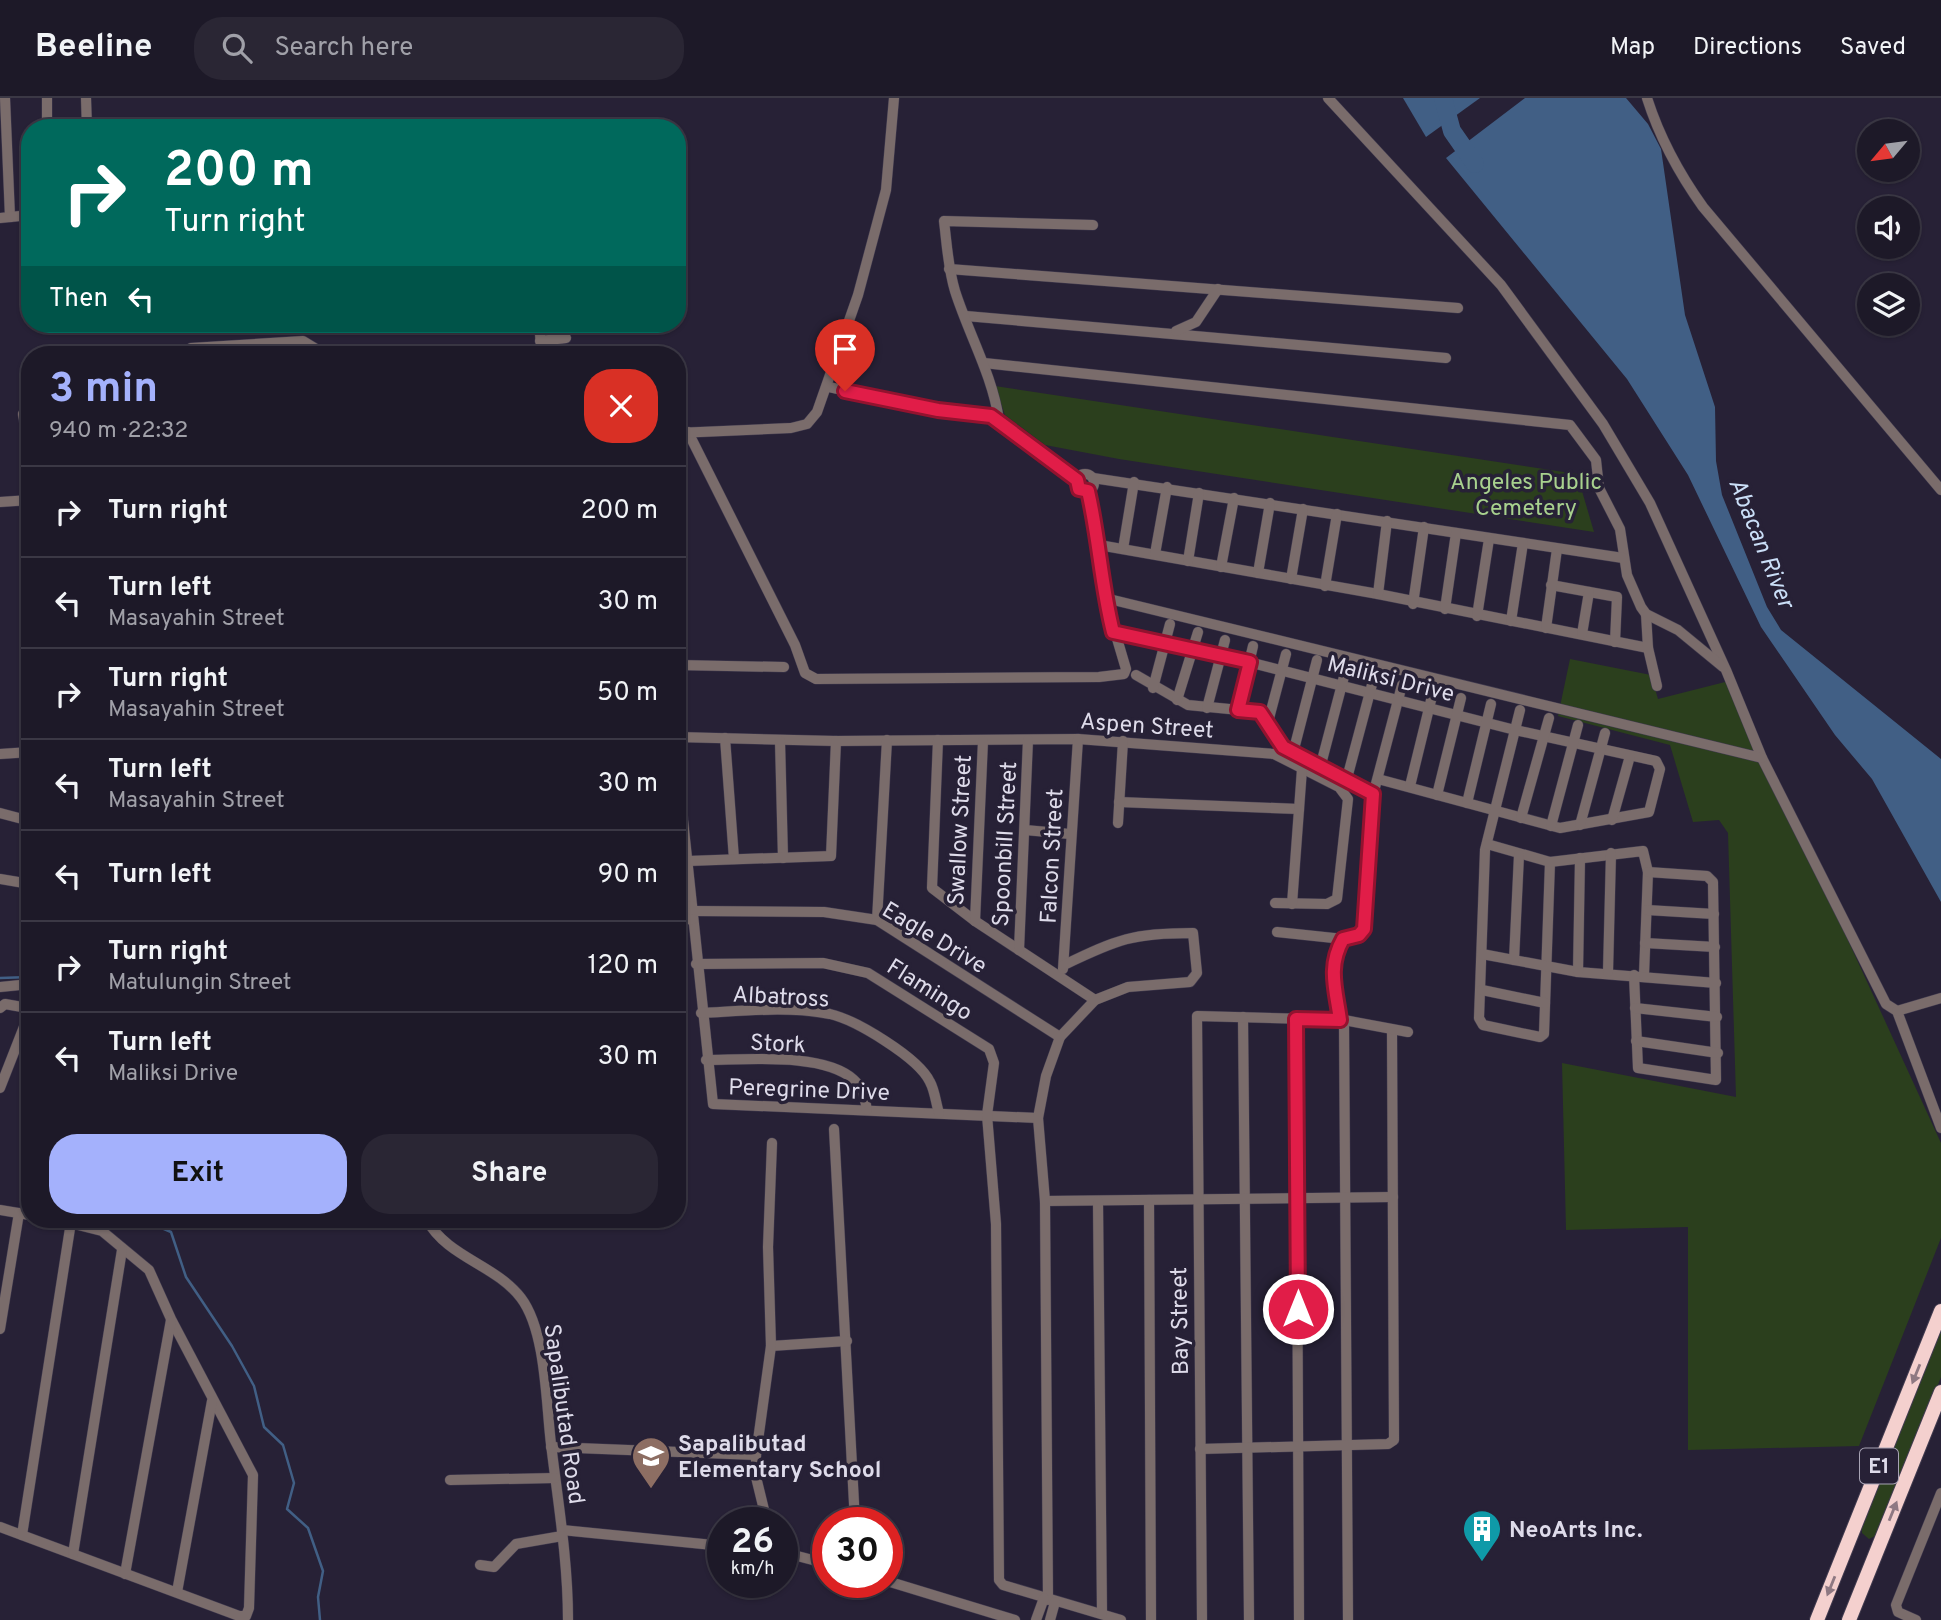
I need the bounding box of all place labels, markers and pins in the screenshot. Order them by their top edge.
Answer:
pin [815,319,875,391]
place label: Sapalibutad Elementary School [678,1431,882,1486]
school or university icon: Sapalibutad Elementary School [630,1435,672,1490]
building icon: NeoArts Inc. [1461,1508,1503,1563]
place label: NeoArts Inc. [1509,1517,1643,1546]

